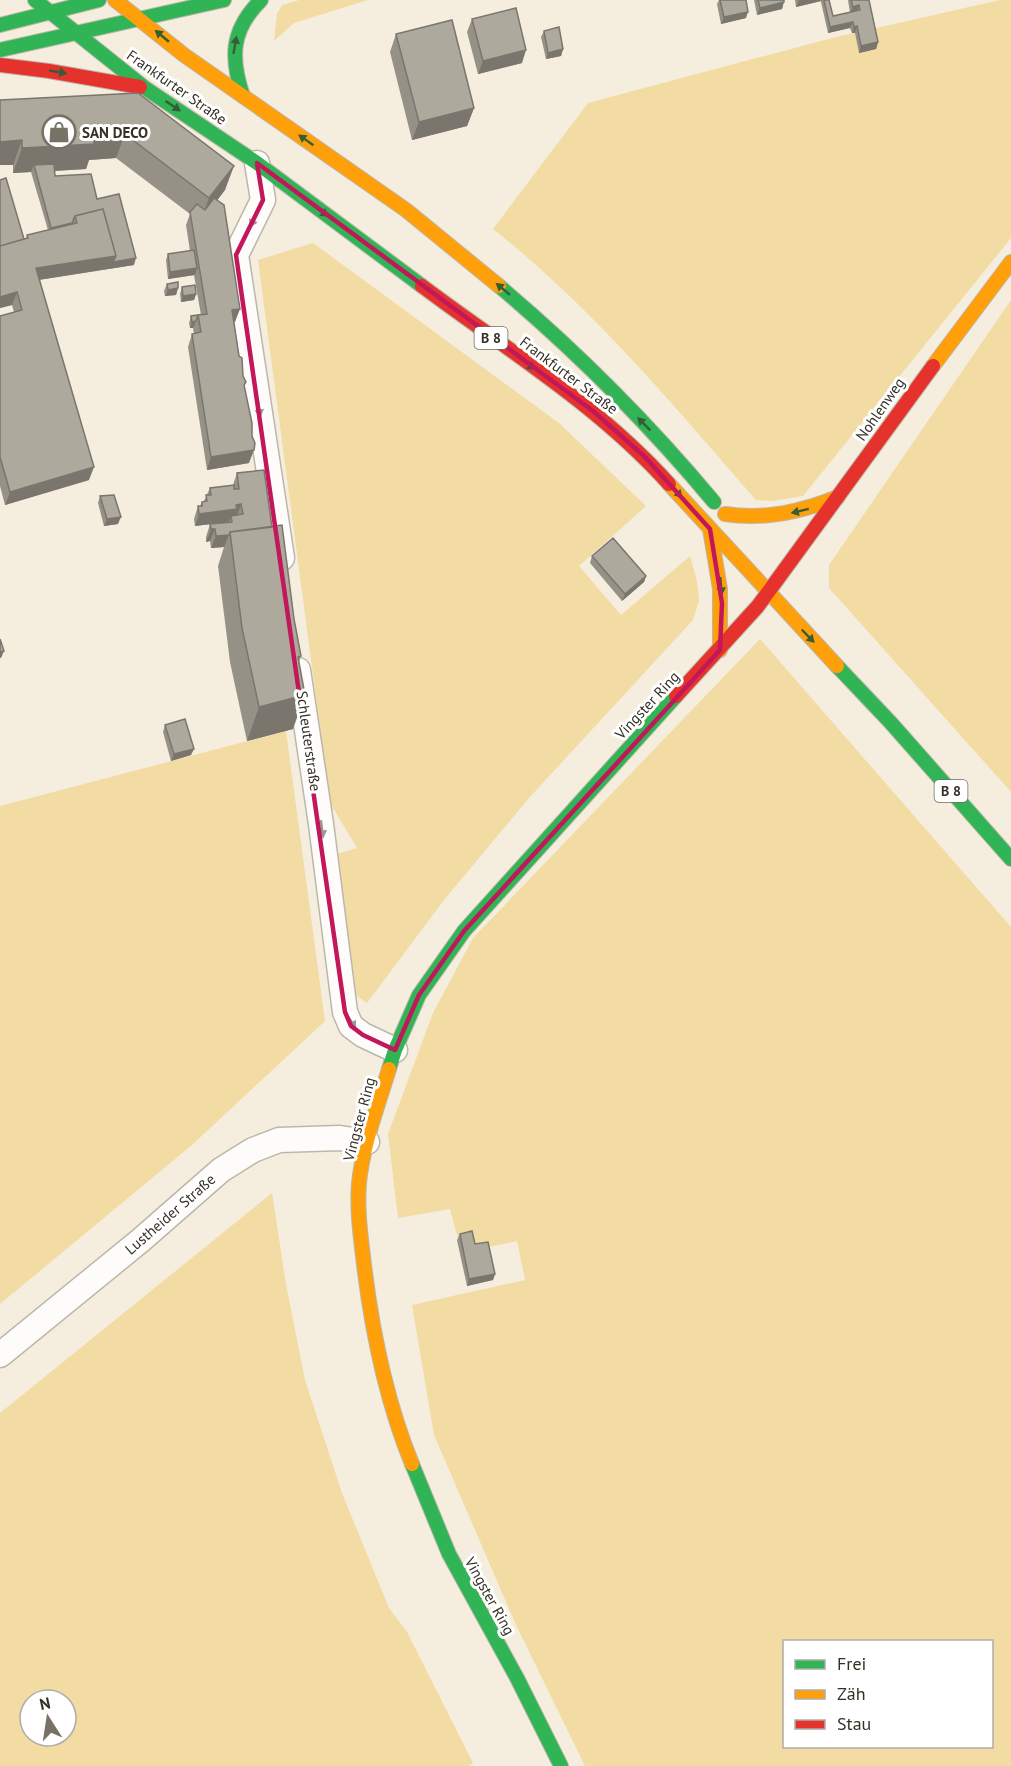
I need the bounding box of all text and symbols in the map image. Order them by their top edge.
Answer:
one-way arrow [155,30,170,43]
one-way arrow [231,35,240,54]
street label: Frankfurter Straße [123,45,231,129]
one-way arrow [49,68,68,77]
one-way arrow [164,100,180,112]
shop icon: SAN DECO [41,114,77,150]
place label: SAN DECO [82,123,148,142]
one-way arrow [299,134,315,146]
one-way arrow [313,204,329,217]
one-way arrow [249,210,258,227]
one-way arrow [495,283,511,296]
road number: B 8 [474,327,508,349]
street label: Frankfurter Straße [516,332,622,418]
one-way arrow [521,358,536,370]
street label: Nohlenweg [851,374,909,444]
one-way arrow [255,399,264,418]
one-way arrow [638,417,652,431]
one-way arrow [668,484,682,498]
one-way arrow [791,507,809,517]
one-way arrow [716,577,726,596]
one-way arrow [801,629,815,644]
street label: Vingster Ring [610,667,683,744]
street label: Schleuterstraße [293,690,325,792]
road number: B 8 [934,780,968,802]
one-way arrow [317,820,327,839]
one-way arrow [345,1013,356,1029]
street label: Vingster Ring [338,1075,379,1164]
street label: Lustheider Straße [121,1170,219,1258]
street label: Vingster Ring [460,1553,519,1638]
legend [783,1640,993,1748]
text: Frei [837,1652,866,1675]
text: Zäh [837,1682,866,1705]
north arrow [18,1688,78,1748]
text: N [38,1692,52,1714]
text: Stau [837,1712,871,1735]

